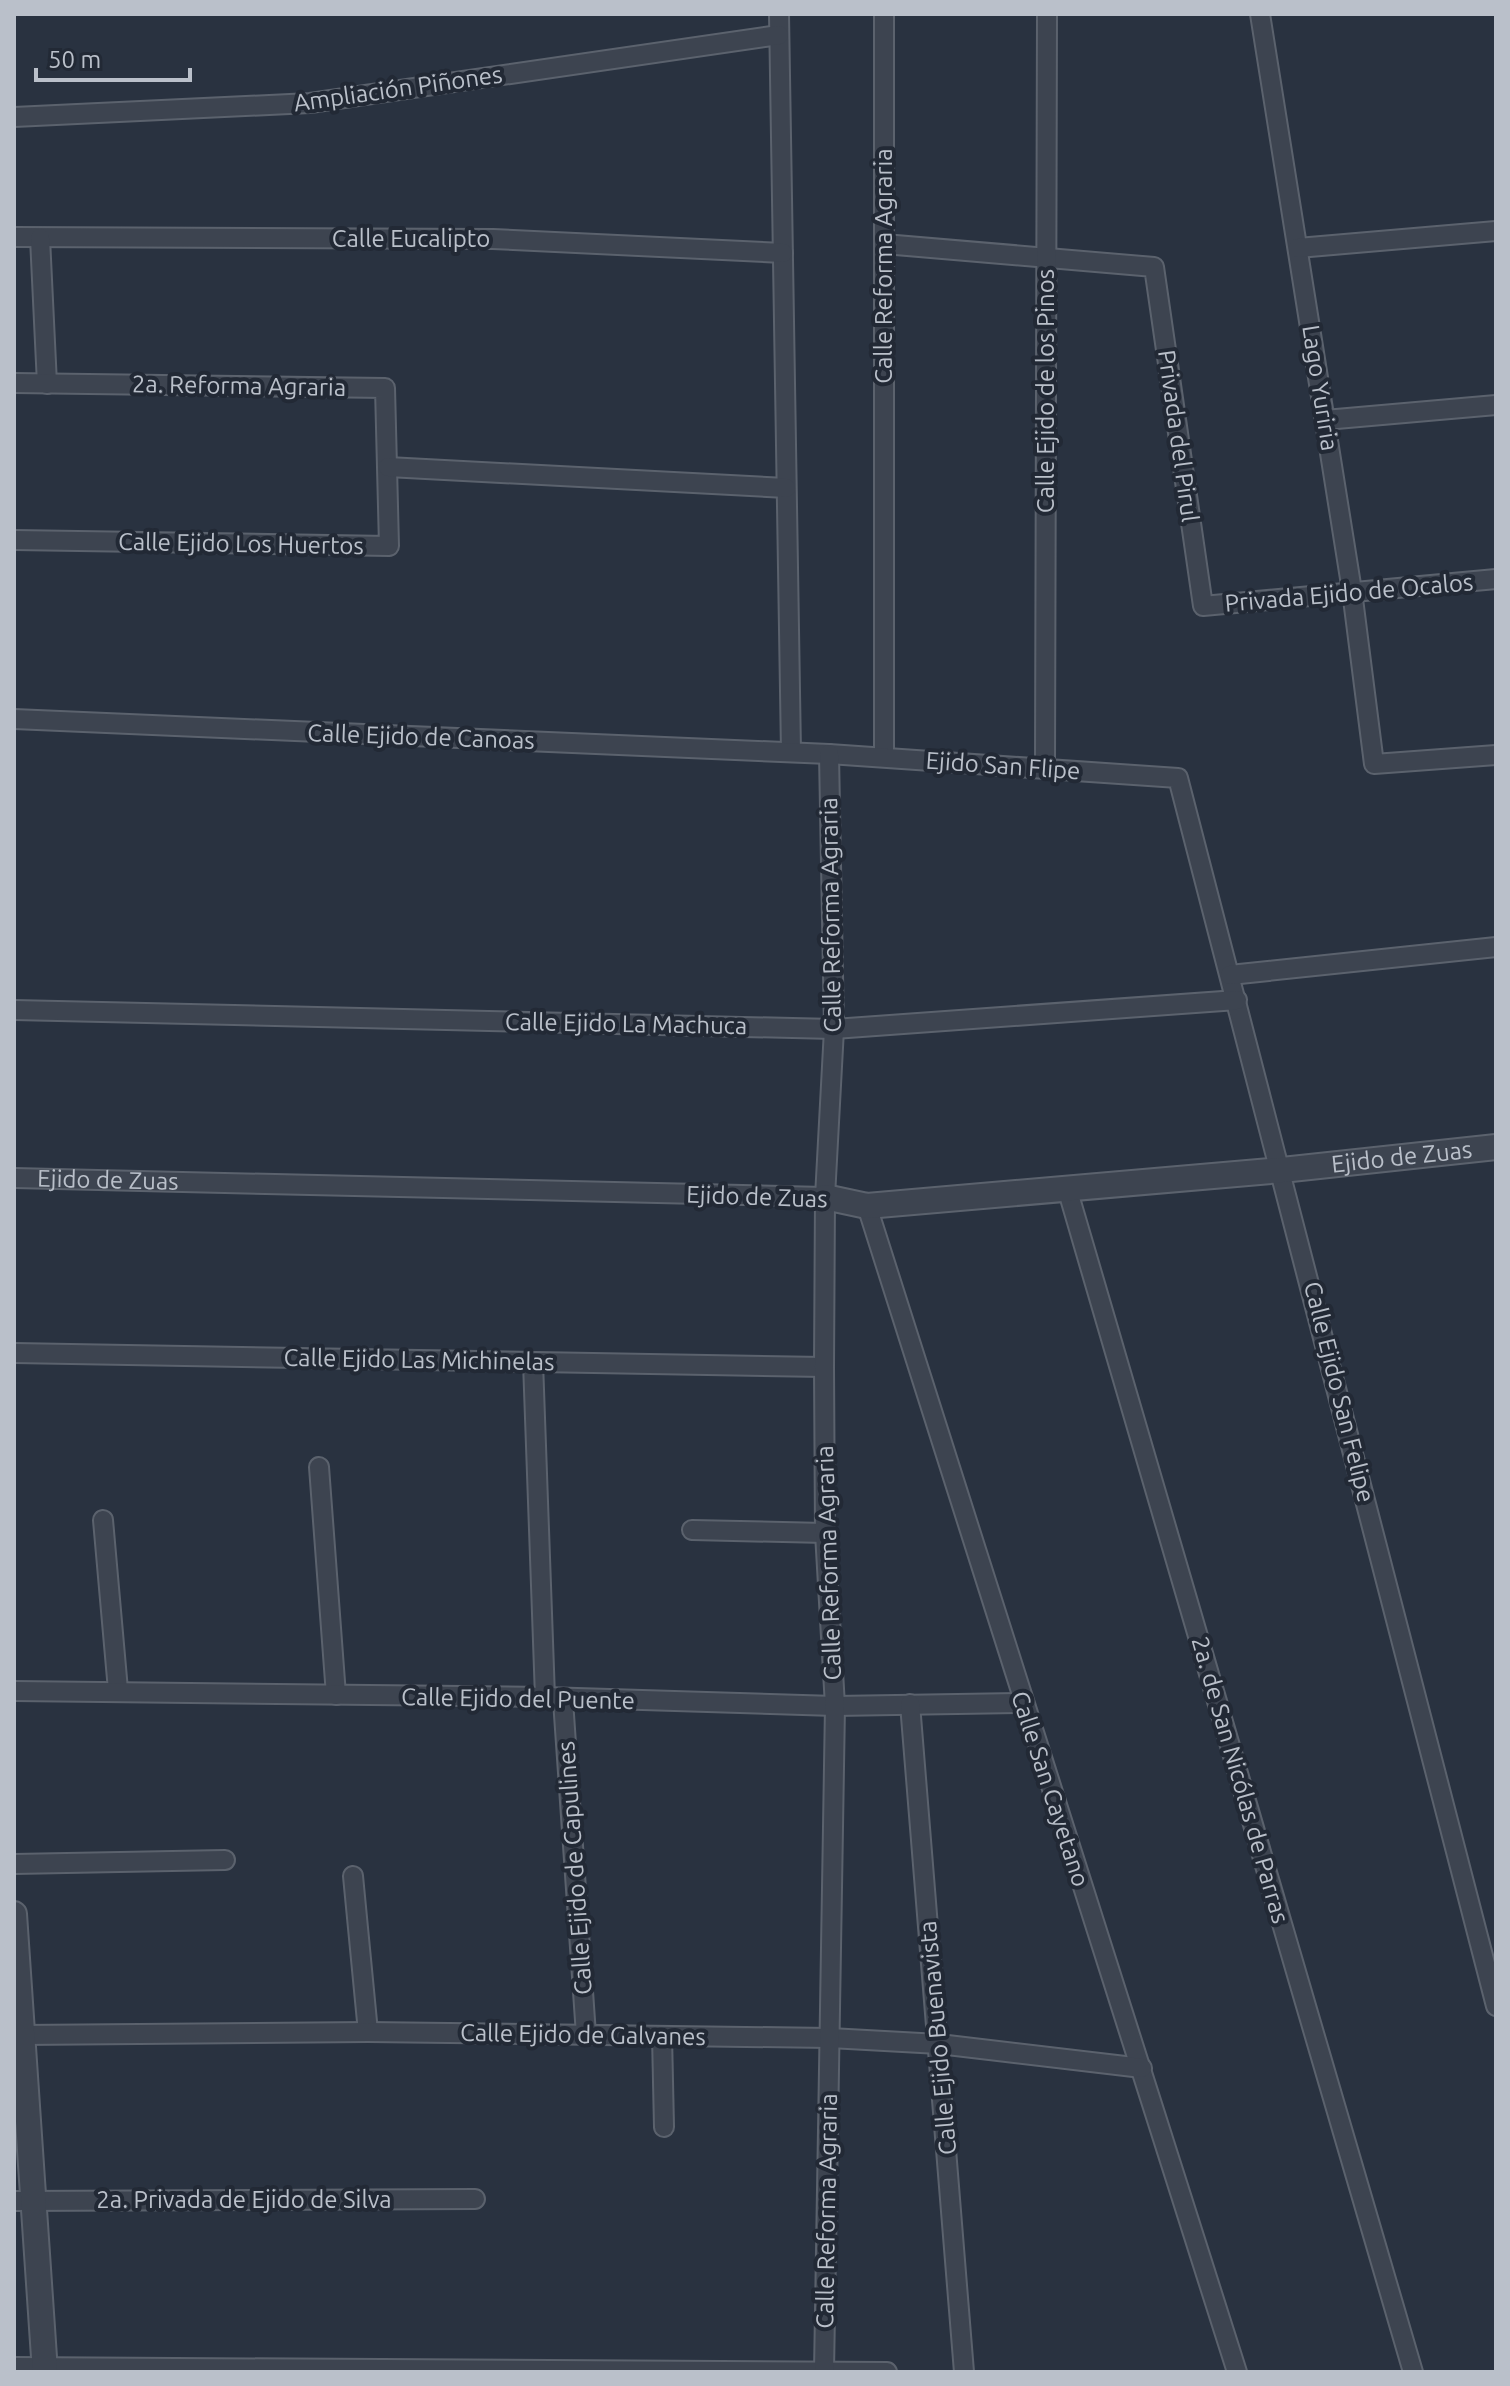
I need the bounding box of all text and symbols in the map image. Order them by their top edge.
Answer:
scale bar [36,32,190,82]
text: 50 m [48,46,101,73]
street label: Ampliación Piñones [292,60,504,117]
street label: Calle Reforma Agraria [870,148,897,384]
street label: Calle Eucalipto [332,225,490,252]
street label: Calle Ejido de los Pinos [1032,269,1059,513]
street label: Lago Yuriria [1297,323,1344,453]
street label: Privada del Pirul [1153,348,1204,524]
street label: 2a. Reforma Agraria [132,370,346,401]
street label: Calle Ejido Los Huertos [118,528,364,559]
street label: Privada Ejido de Ocalos [1224,568,1474,617]
street label: Calle Ejido de Canoas [307,719,535,754]
street label: Ejido San Flipe [925,747,1081,784]
street label: Calle Reforma Agraria [815,797,846,1033]
street label: Calle Ejido La Machuca [505,1008,747,1039]
street label: Ejido de Zuas [1330,1136,1474,1178]
street label: Ejido de Zuas [37,1165,179,1195]
street label: Ejido de Zuas [686,1181,828,1212]
street label: Calle Ejido San Felipe [1299,1279,1380,1505]
street label: Calle Ejido Las Michinelas [283,1344,555,1375]
street label: Calle Reforma Agraria [811,1445,846,1681]
street label: 2a. de San Nicólas de Parras [1187,1633,1294,1926]
street label: Calle Ejido del Puente [401,1683,635,1714]
street label: Calle San Cayetano [1006,1688,1095,1890]
street label: Calle Ejido de Capulines [552,1740,597,1996]
street label: Calle Ejido Buenavista [914,1920,961,2156]
street label: Calle Ejido de Galvanes [460,2019,706,2050]
street label: Calle Reforma Agraria [811,2093,842,2329]
street label: 2a. Privada de Ejido de Silva [96,2186,392,2213]

